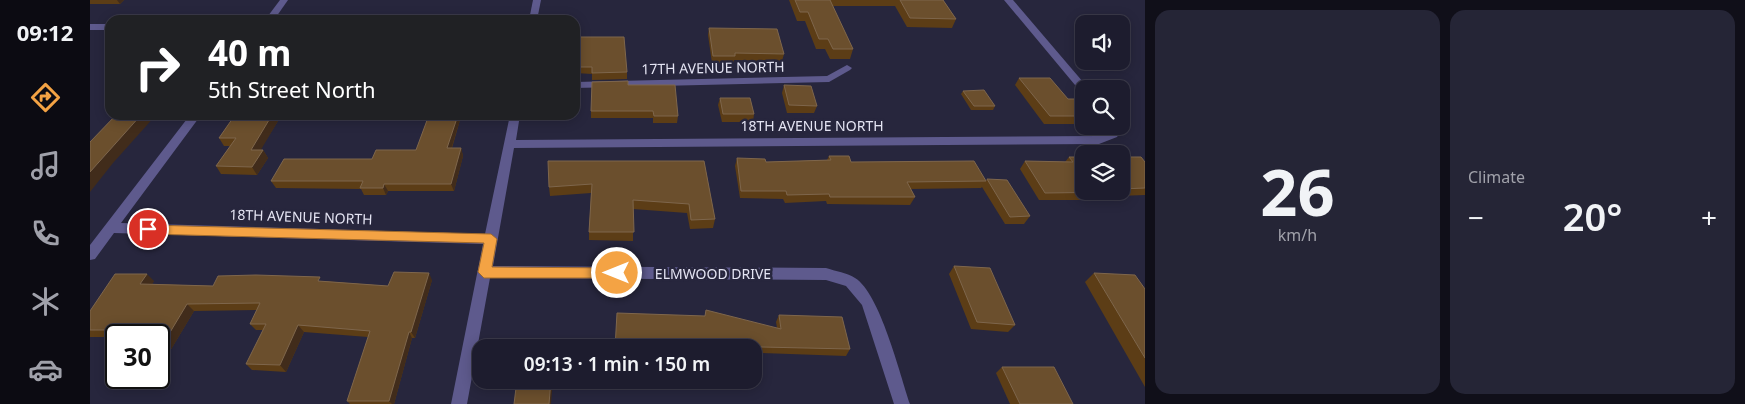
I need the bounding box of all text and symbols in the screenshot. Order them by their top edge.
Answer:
map controls [1075,15,1130,200]
button: sound [1075,15,1130,70]
text: 09:12 [17,17,73,47]
text: 40 m [208,29,291,76]
icon: right [125,35,190,100]
street label: 17TH AVENUE NORTH [641,57,785,78]
text: 5th Street North [208,74,376,104]
icon: directions [28,80,63,115]
button: search [1075,80,1130,135]
street label: 18TH AVENUE NORTH [740,116,884,135]
button: layers [1075,145,1130,200]
text: 26 [1260,147,1335,235]
icon: music [28,148,63,183]
text: Climate [1468,166,1525,188]
text: 20° [1563,190,1622,242]
text: − [1468,198,1484,236]
text: + [1701,198,1717,236]
street label: 18TH AVENUE NORTH [229,205,373,228]
pin [127,208,169,250]
icon: arrive [134,215,162,243]
icon: phone [28,216,63,251]
text: km/h [1278,224,1317,246]
position arrow [590,246,642,298]
street label: ELMWOOD DRIVE [655,264,771,283]
icon: climate [28,284,63,319]
speed limit sign: 30 [105,324,170,389]
text: 09:13 · 1 min · 150 m [524,351,710,377]
icon: car [28,352,63,387]

